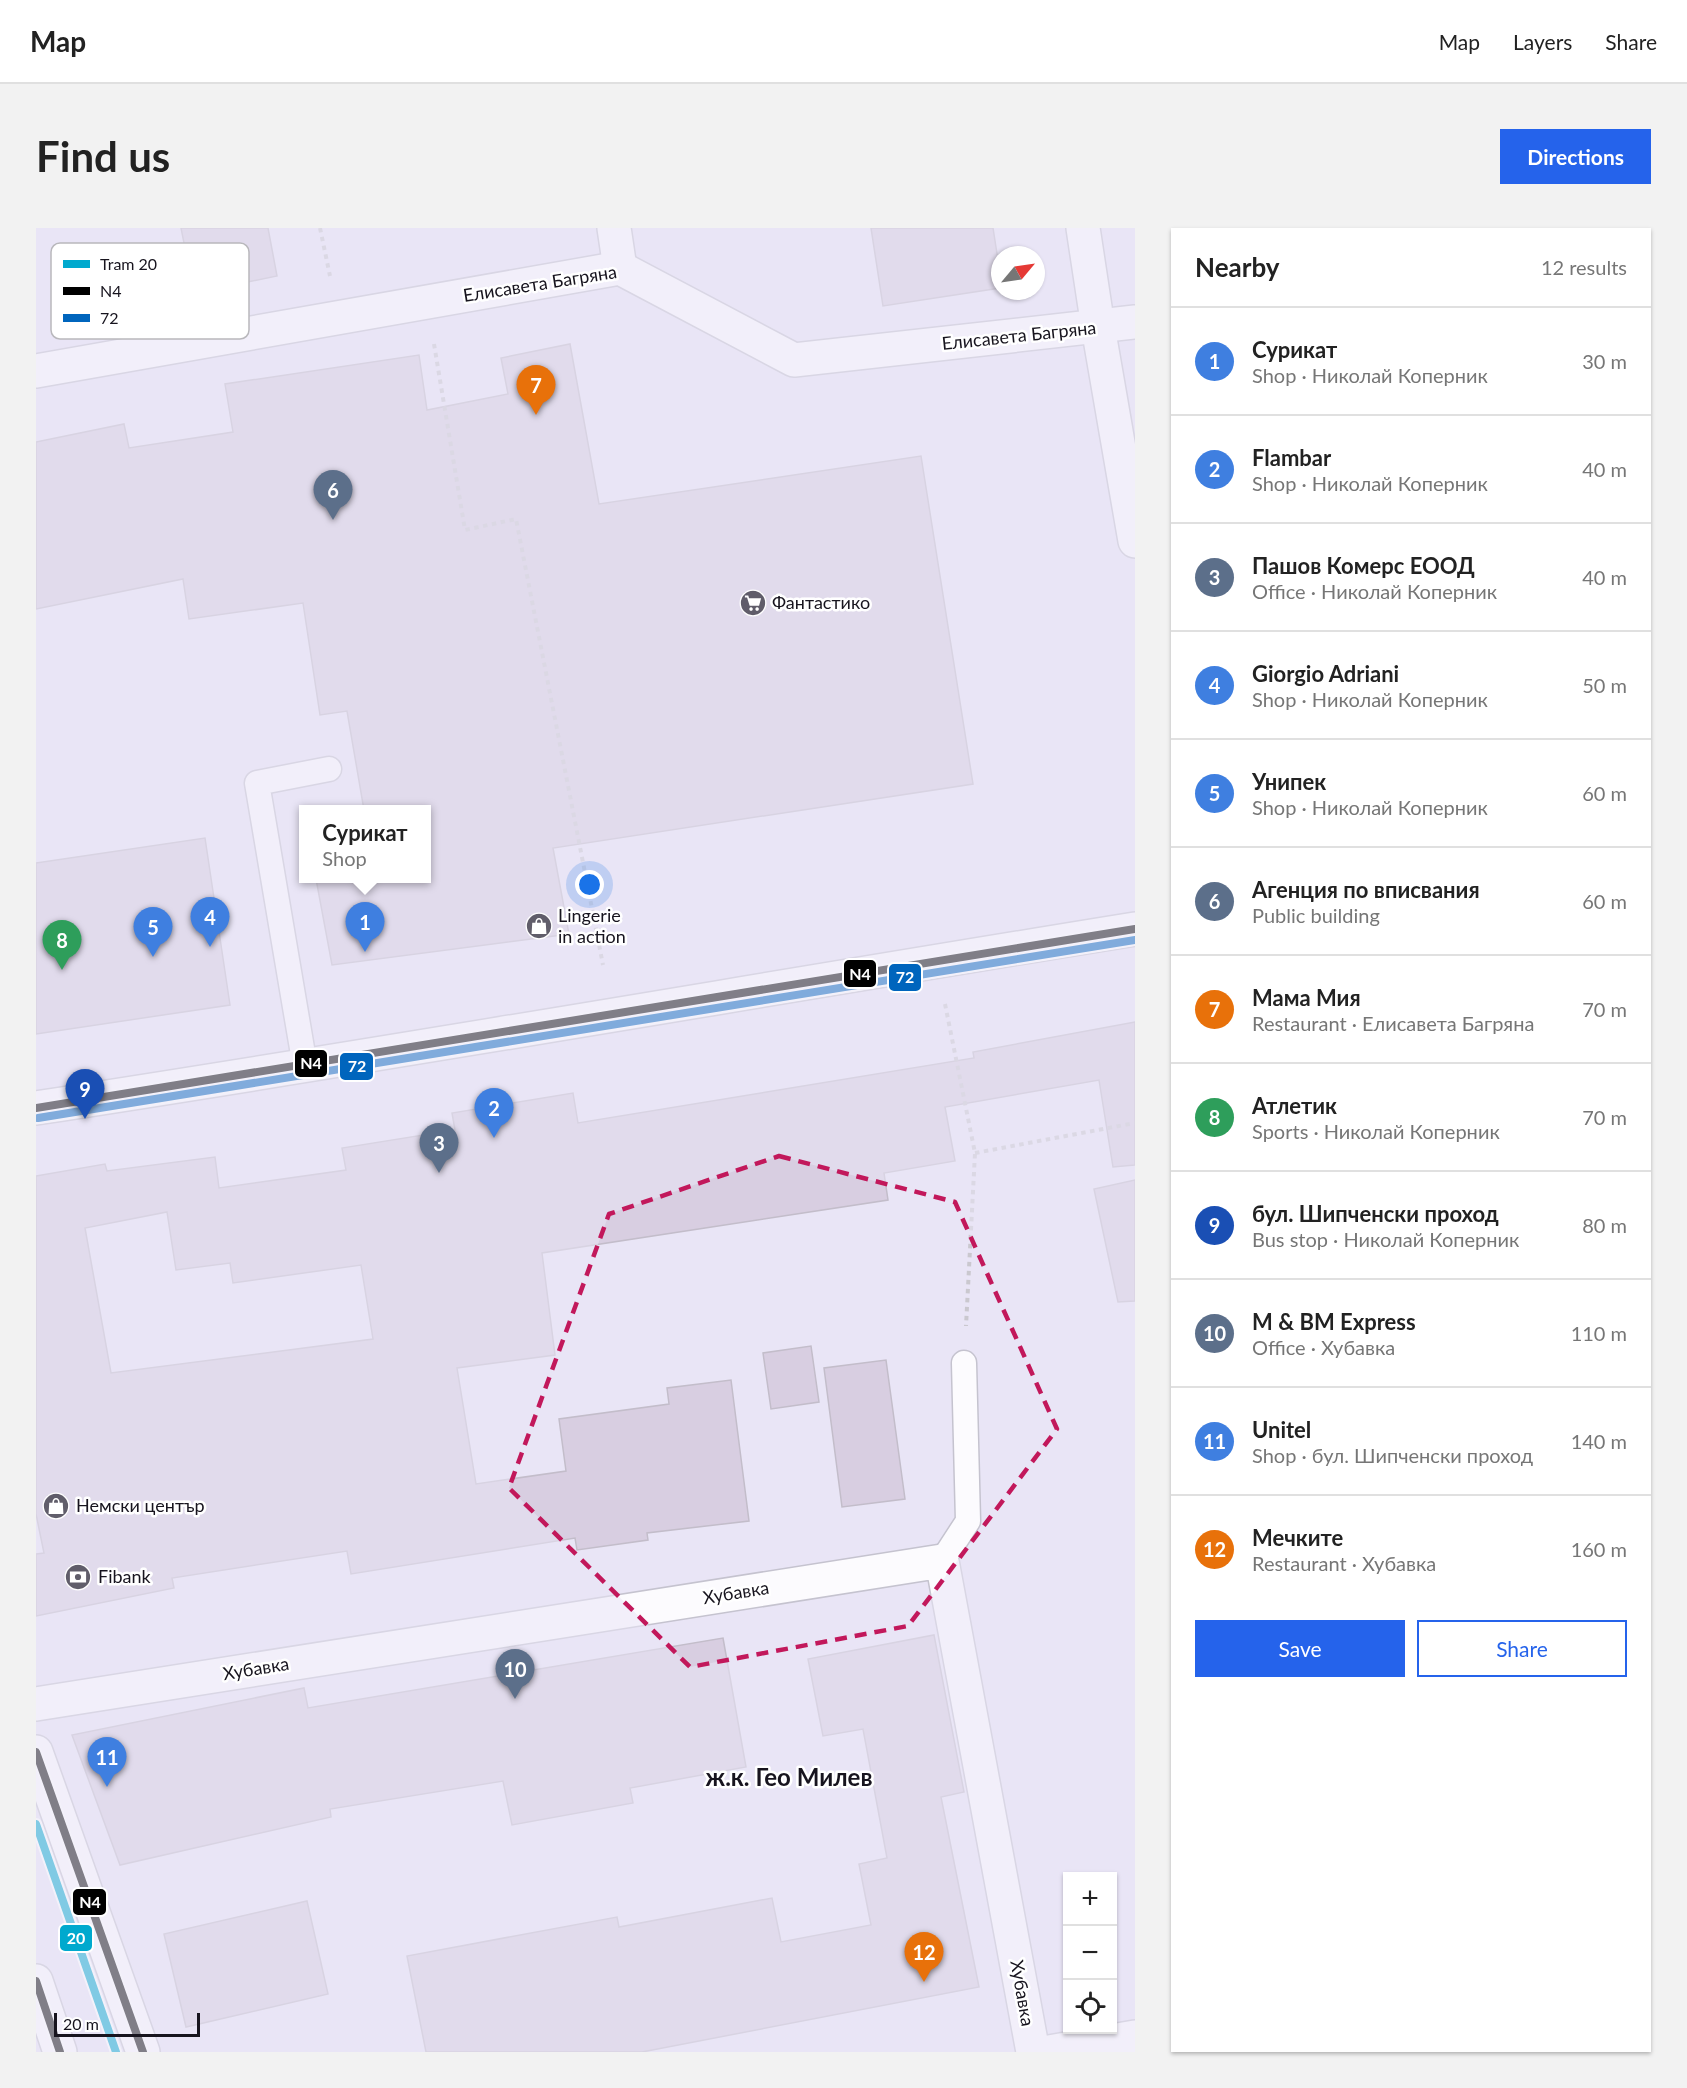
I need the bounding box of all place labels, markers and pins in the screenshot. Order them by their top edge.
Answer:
pin: 7 [516,366,556,415]
pin: 6 [314,470,352,520]
supermarket icon: Фантастико [738,588,768,618]
place label: Фантастико [772,591,870,613]
pin: 4 [190,898,230,947]
pin: 1 [346,902,384,952]
place label: Lingerie in action [558,904,626,947]
pin: 5 [134,908,172,957]
shop icon: Lingerie in action [524,911,554,941]
pin: 8 [42,920,82,970]
pin: 9 [65,1070,104,1119]
pin: 2 [474,1088,514,1138]
pin: 3 [420,1124,458,1173]
shop icon: Немски център [41,1491,71,1521]
place label: Немски център [76,1494,205,1516]
bank icon: Fibank [63,1562,93,1592]
place label: Fibank [98,1565,152,1587]
pin: 10 [496,1650,534,1699]
pin: 11 [88,1738,126,1787]
pin: 12 [904,1932,944,1982]

